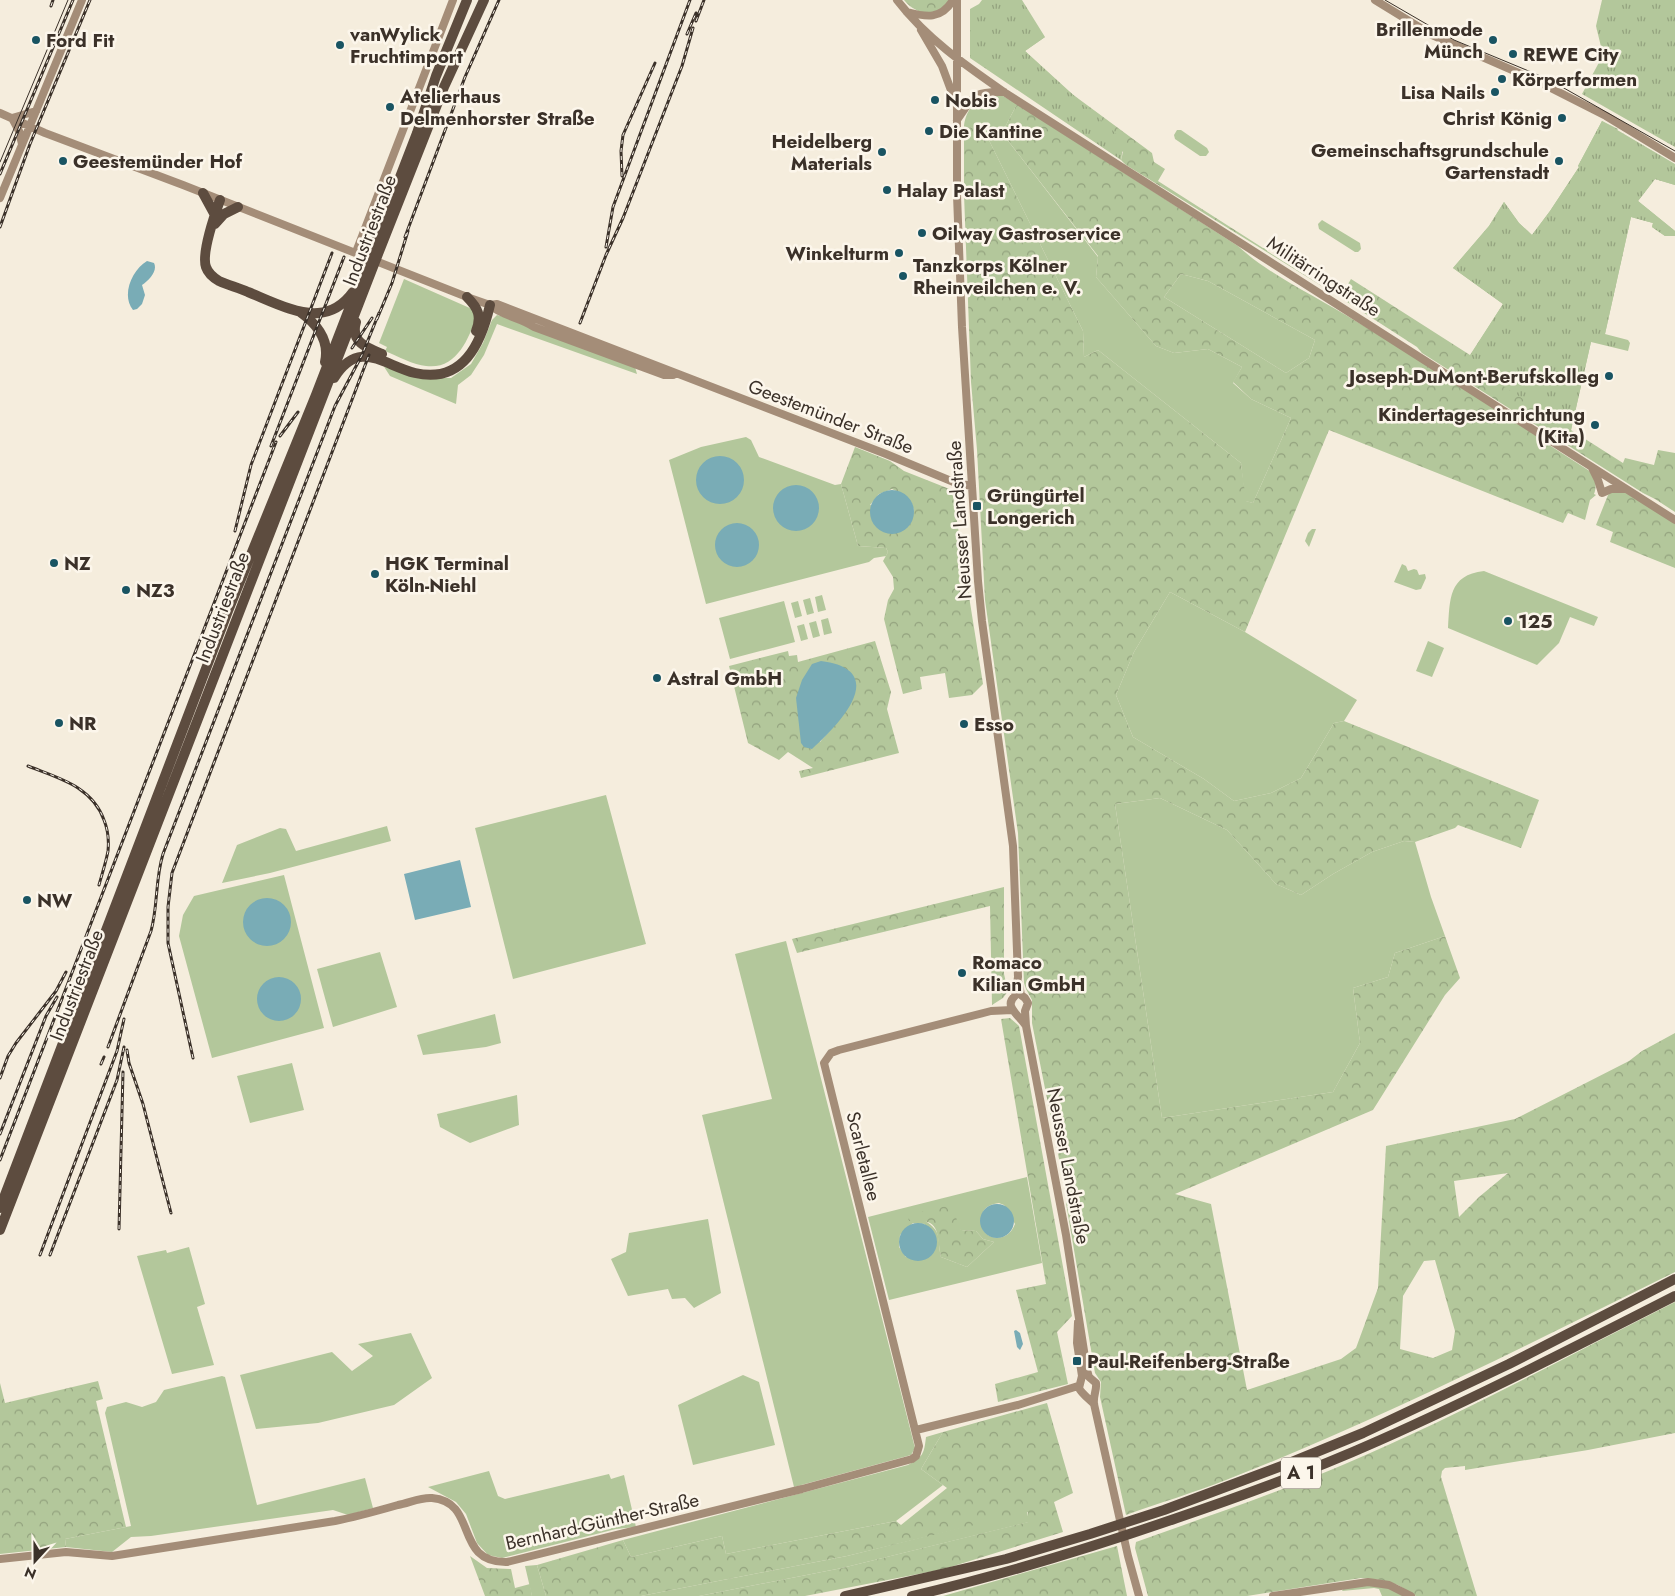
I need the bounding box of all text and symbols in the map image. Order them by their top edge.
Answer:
place label: Brillenmode Münch [1376,16,1483,65]
place label: vanWylick Fruchtimport [349,21,463,70]
place label: Ford Fit [46,27,114,54]
marker: Ford Fit [30,34,42,46]
marker: Brillenmode Münch [1487,34,1499,46]
marker: vanWylick Fruchtimport [334,39,346,51]
place label: REWE City [1523,41,1620,68]
marker: REWE City [1507,48,1519,60]
place label: Körperformen [1512,66,1637,93]
marker: Körperformen [1496,73,1508,85]
place label: Lisa Nails [1401,79,1485,106]
place label: Atelierhaus Delmenhorster Straße [399,83,595,132]
marker: Lisa Nails [1489,86,1501,98]
place label: Nobis [945,87,997,114]
marker: Nobis [929,94,941,106]
marker: Atelierhaus Delmenhorster Straße [384,101,396,113]
place label: Christ König [1443,105,1552,132]
marker: Christ König [1556,112,1568,124]
place label: Die Kantine [939,118,1042,145]
marker: Die Kantine [923,125,935,137]
place label: Heidelberg Materials [771,128,872,177]
place label: Gemeinschaftsgrundschule Gartenstadt [1311,137,1549,186]
marker: Heidelberg Materials [876,146,888,158]
place label: Geestemünder Hof [73,148,244,175]
marker: Geestemünder Hof [57,155,69,167]
marker: Gemeinschaftsgrundschule Gartenstadt [1553,155,1565,167]
street label: Industriestraße [336,170,403,290]
place label: Halay Palast [897,177,1005,204]
marker: Halay Palast [881,184,893,196]
place label: Oilway Gastroservice [932,220,1121,247]
marker: Oilway Gastroservice [916,227,928,239]
street label: Militärringstraße [1262,230,1386,323]
place label: Winkelturm [786,240,889,267]
marker: Winkelturm [893,247,905,259]
place label: Tanzkorps Kölner Rheinveilchen e. V. [913,252,1082,301]
marker: Tanzkorps Kölner Rheinveilchen e. V. [897,270,909,282]
place label: Joseph-DuMont-Berufskolleg [1345,363,1599,390]
marker: Joseph-DuMont-Berufskolleg [1603,370,1615,382]
street label: Geestemünder Straße [744,372,918,461]
place label: Kindertageseinrichtung (Kita) [1378,401,1585,450]
marker: Kindertageseinrichtung (Kita) [1589,419,1601,431]
street label: Neusser Landstraße [940,440,979,600]
place label: Grüngürtel Longerich [987,482,1085,531]
marker: Grüngürtel Longerich [971,500,983,512]
street label: Industriestraße [189,547,256,667]
place label: NZ [64,550,91,577]
place label: HGK Terminal Köln-Niehl [385,550,509,599]
marker: NZ [48,557,60,569]
marker: HGK Terminal Köln-Niehl [369,568,381,580]
place label: NZ3 [136,577,175,604]
marker: NZ3 [120,584,132,596]
place label: 125 [1518,608,1552,635]
marker: 125 [1502,615,1514,627]
place label: Astral GmbH [666,665,782,692]
marker: Astral GmbH [651,672,663,684]
place label: NR [69,710,97,737]
place label: Esso [974,711,1014,738]
marker: NR [53,717,65,729]
marker: Esso [958,718,970,730]
place label: NW [37,887,73,914]
marker: NW [21,894,33,906]
street label: Industriestraße [43,925,110,1045]
place label: Romaco Kilian GmbH [972,949,1085,998]
marker: Romaco Kilian GmbH [956,967,968,979]
street label: Neusser Landstraße [1040,1086,1097,1247]
street label: Scarletallee [839,1109,888,1204]
place label: Paul-Reifenberg-Straße [1087,1348,1290,1375]
marker: Paul-Reifenberg-Straße [1071,1355,1083,1367]
road number: A 1 [1281,1458,1321,1489]
street label: Bernhard-Günther-Straße [503,1486,702,1557]
north arrow [10,1536,60,1586]
text: N [22,1562,39,1584]

